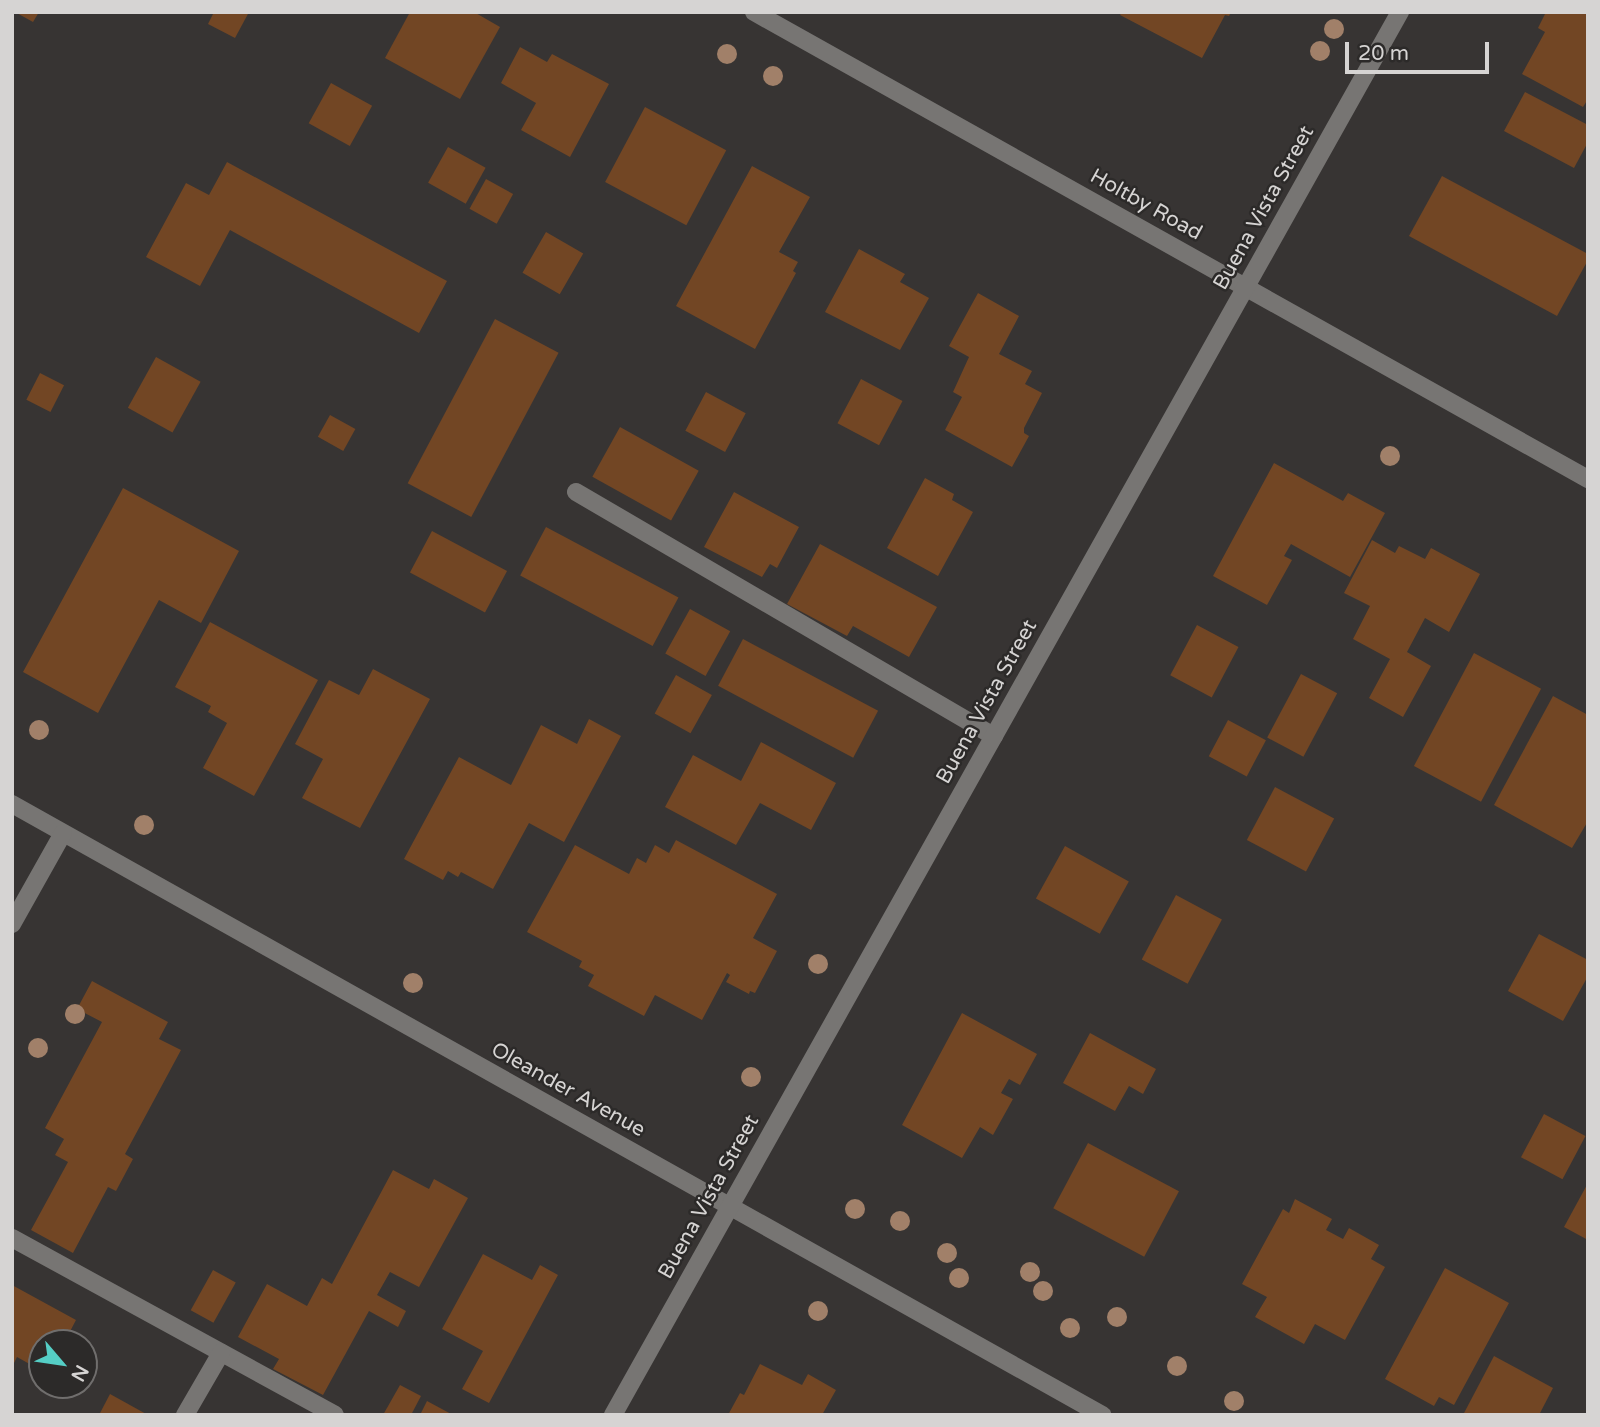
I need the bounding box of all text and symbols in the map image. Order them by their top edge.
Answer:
scale bar [1348,28,1492,72]
text: 20 m [1358,41,1409,66]
street label: Buena Vista Street [1208,121,1320,295]
street label: Holtby Road [1086,164,1206,246]
street label: Buena Vista Street [931,615,1043,789]
street label: Oleander Avenue [487,1037,649,1143]
street label: Buena Vista Street [653,1110,765,1284]
north arrow [28,1329,98,1399]
text: N [66,1361,93,1385]

